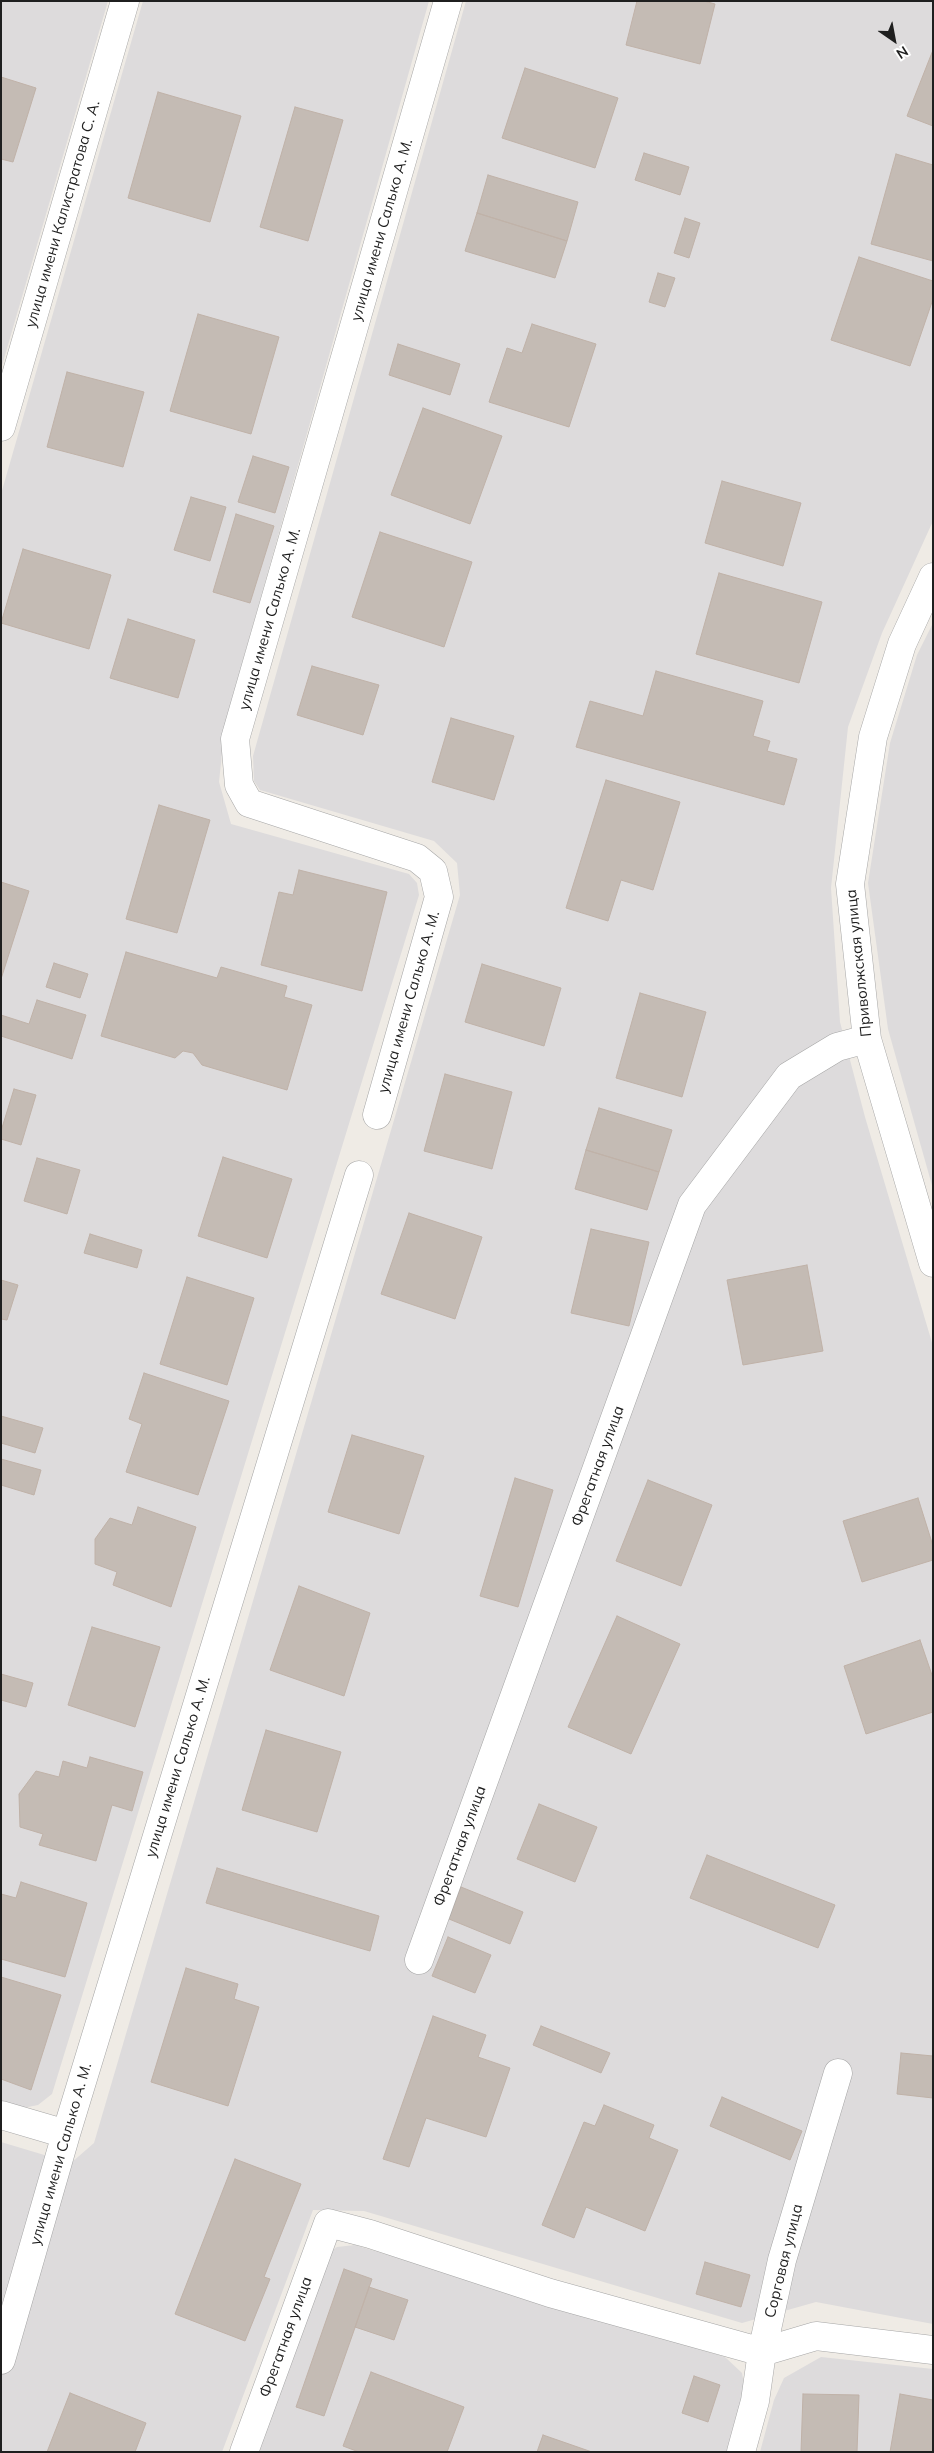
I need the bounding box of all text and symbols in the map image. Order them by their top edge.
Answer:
north arrow [869,15,919,65]
text: N [893,42,912,63]
street label: улица имени Калистратова С. А. [22,98,104,330]
street label: улица имени Салько А. М. [347,137,417,323]
street label: улица имени Салько А. М. [235,526,305,712]
street label: Приволжская улица [842,888,876,1038]
street label: улица имени Салько А. М. [374,909,444,1095]
street label: Фрегатная улица [568,1403,628,1529]
street label: улица имени Салько А. М. [142,1674,214,1860]
street label: Фрегатная улица [430,1783,490,1909]
street label: улица имени Салько А. М. [26,2061,96,2247]
street label: Сорговая улица [761,2202,807,2320]
street label: Фрегатная улица [256,2274,316,2400]

